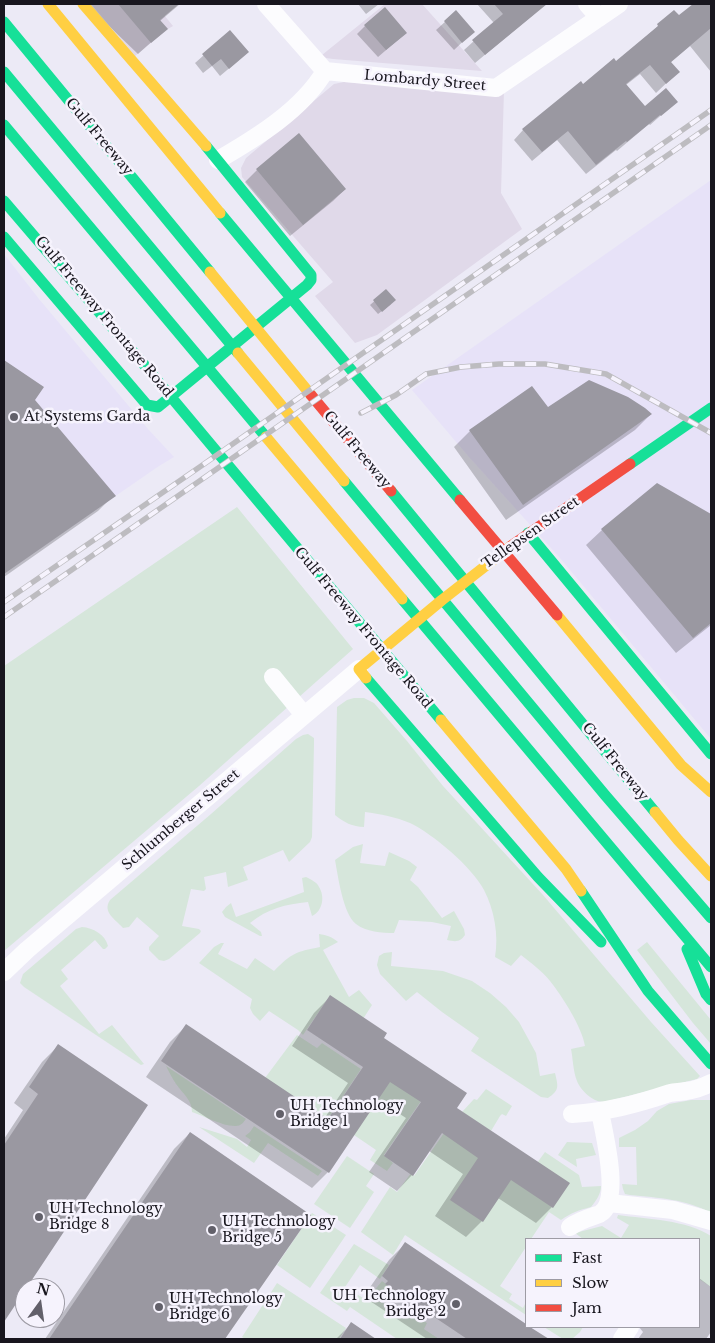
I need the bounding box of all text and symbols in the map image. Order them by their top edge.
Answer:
street label: Lombardy Street [363,67,487,95]
street label: Gulf Freeway [62,95,136,179]
street label: Gulf Freeway Frontage Road [32,233,176,401]
street label: Gulf Freeway [320,408,394,492]
place label: At Systems Garda [24,409,150,425]
marker: At Systems Garda [8,411,20,423]
street label: Tellepsen Street [479,493,583,573]
street label: Gulf Freeway Frontage Road [291,544,435,712]
street label: Gulf Freeway [578,720,652,804]
street label: Schlumberger Street [119,766,243,874]
place label: UH Technology Bridge 1 [290,1098,404,1130]
marker: UH Technology Bridge 1 [274,1108,286,1120]
place label: UH Technology Bridge 8 [49,1201,163,1234]
marker: UH Technology Bridge 8 [33,1211,45,1223]
place label: UH Technology Bridge 5 [222,1214,336,1246]
marker: UH Technology Bridge 5 [206,1224,218,1236]
legend [525,1238,700,1328]
text: Fast [572,1248,602,1267]
text: Slow [572,1273,609,1292]
north arrow [15,1278,65,1328]
text: N [35,1279,52,1300]
place label: UH Technology Bridge 2 [332,1288,446,1320]
place label: UH Technology Bridge 6 [169,1291,283,1324]
marker: UH Technology Bridge 2 [450,1298,462,1310]
text: Jam [572,1298,602,1317]
marker: UH Technology Bridge 6 [153,1301,165,1313]

